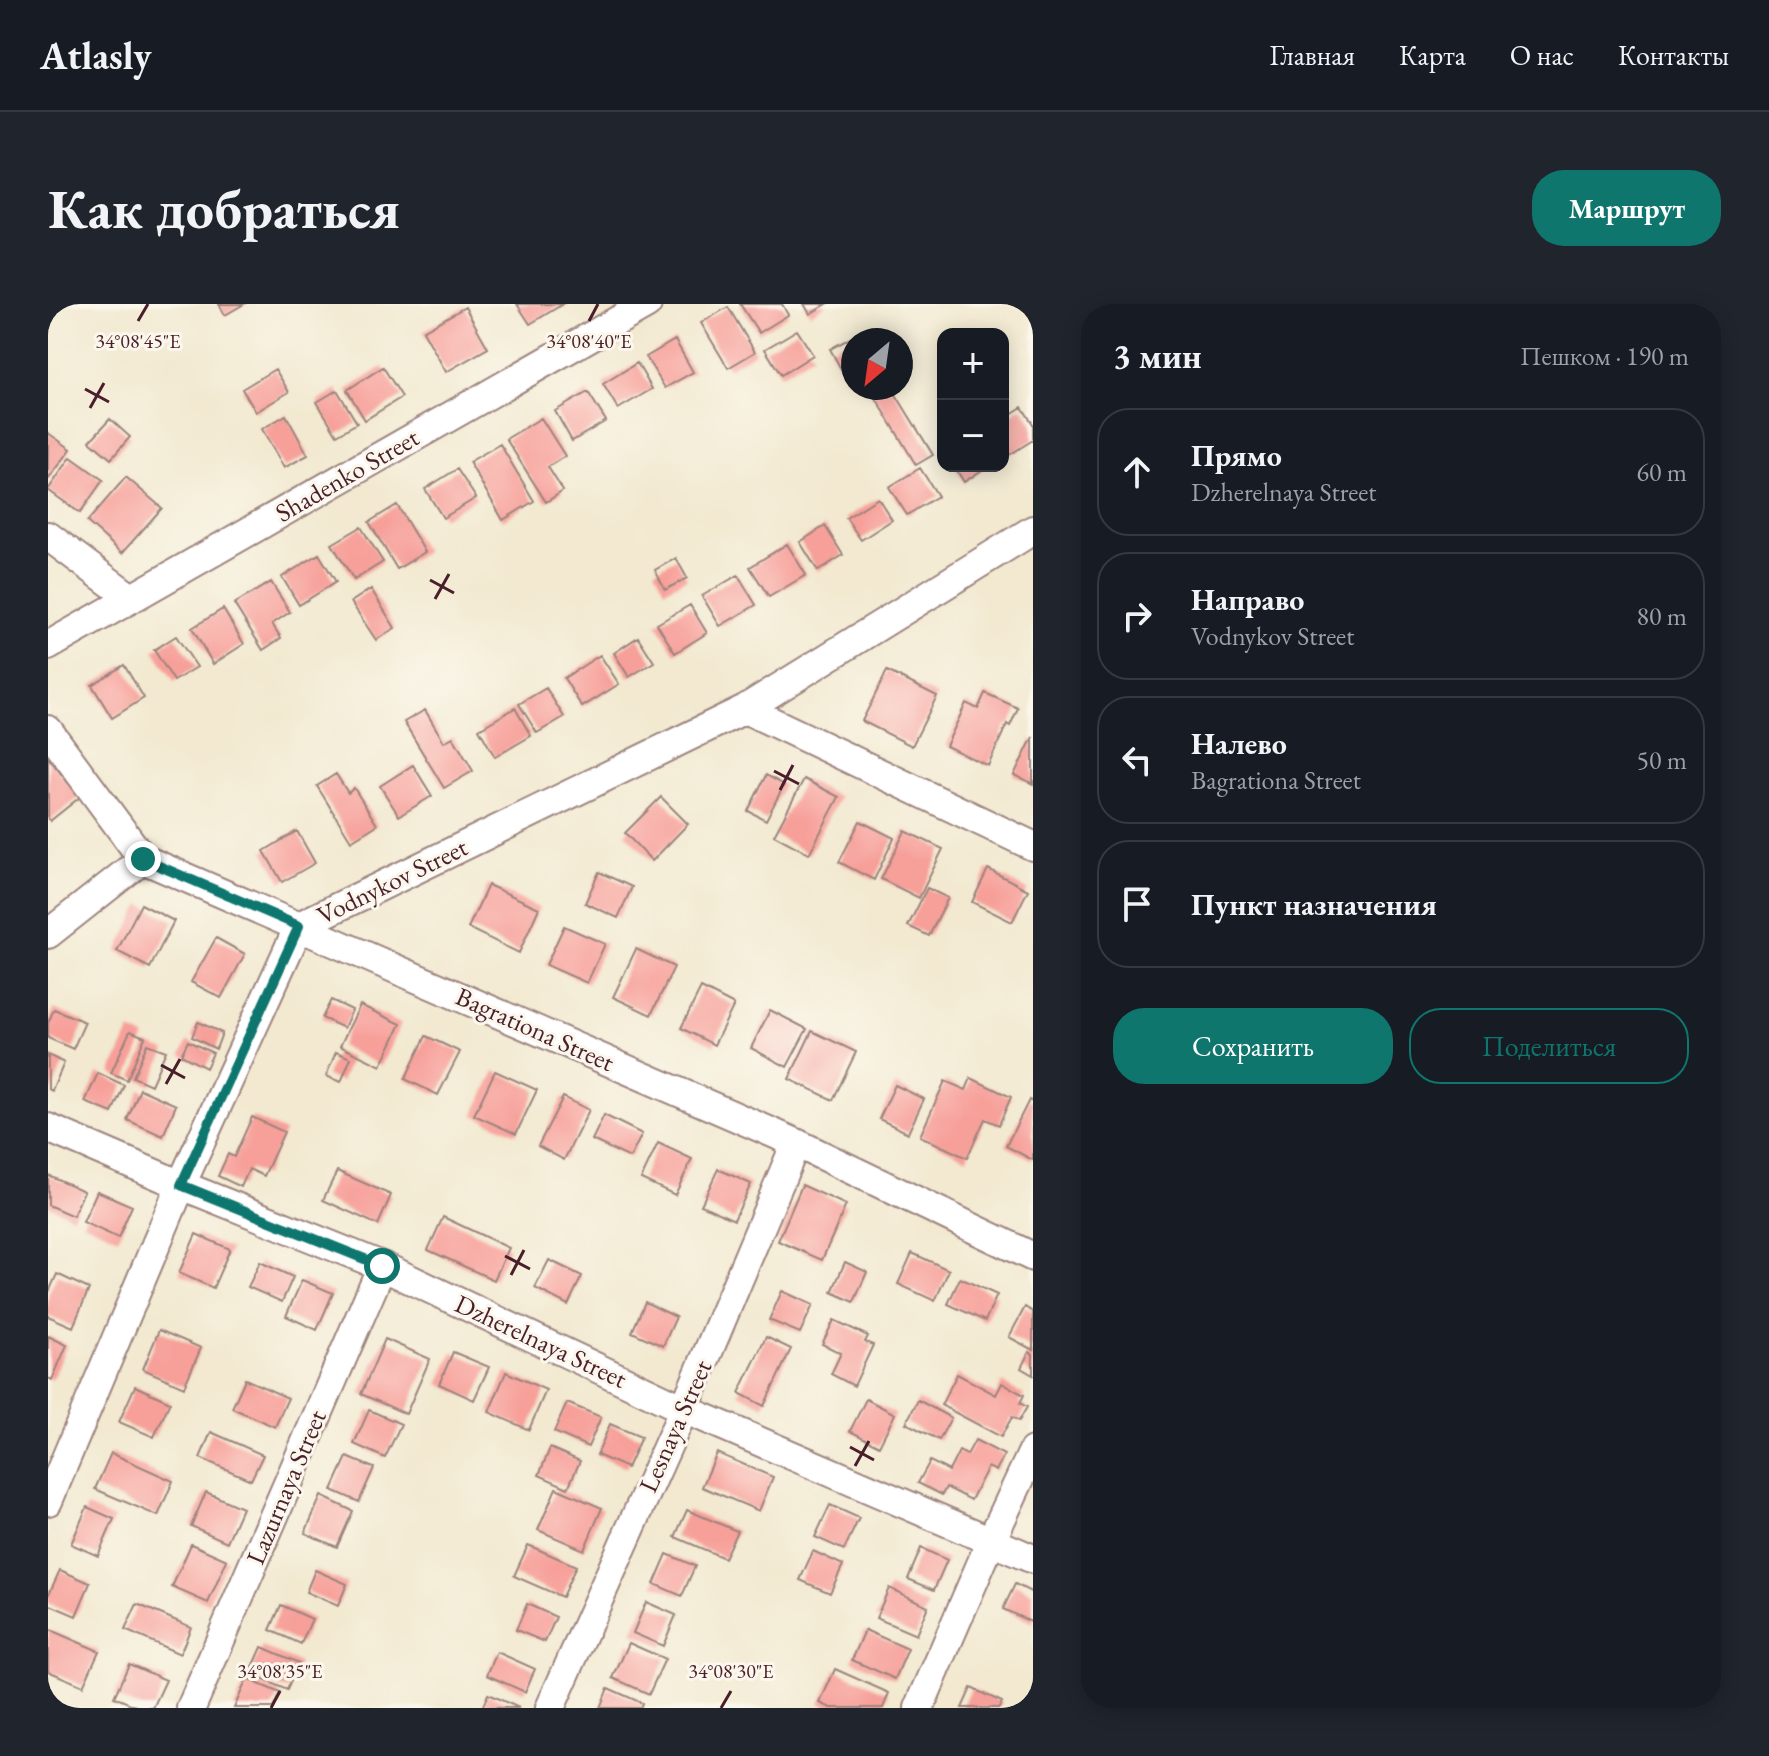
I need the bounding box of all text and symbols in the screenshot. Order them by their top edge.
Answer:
text: Atlasly [40,31,151,80]
text: Главная [1270,37,1355,73]
text: Карта [1399,37,1466,73]
text: О нас [1510,37,1574,73]
text: Контакты [1618,37,1729,73]
button: Маршрут [1532,170,1721,246]
text: Как добраться [48,172,400,245]
text: 34°08'45"E [95,328,181,354]
text: 34°08'40"E [546,328,632,354]
north arrow [841,328,913,400]
map controls [937,328,1009,472]
button: + [937,328,1009,400]
text: 3 мин [1113,334,1202,378]
text: Пешком · 190 m [1520,339,1689,373]
button: − [937,400,1009,472]
street label: Shadenko Street [269,420,425,530]
text: Прямо [1191,436,1282,475]
icon: ahead [1115,450,1159,494]
text: 60 m [1637,455,1687,489]
text: Dzherelnaya Street [1191,475,1377,509]
text: Направо [1191,580,1304,619]
icon: right [1115,594,1159,638]
text: 80 m [1637,599,1687,633]
text: Vodnykov Street [1191,619,1354,653]
text: Налево [1191,724,1287,763]
icon: left [1115,738,1159,782]
text: 50 m [1637,743,1687,777]
text: Bagrationa Street [1191,763,1361,797]
street label: Vodnykov Street [311,830,473,932]
route end [125,841,161,877]
icon: arrive [1115,882,1159,926]
text: Пункт назначения [1191,885,1437,924]
street label: Bagrationa Street [451,979,619,1079]
button: Сохранить [1113,1008,1393,1084]
button: Поделиться [1409,1008,1689,1084]
route start [364,1248,400,1284]
street label: Dzherelnaya Street [450,1286,632,1396]
street label: Lesnaya Street [631,1355,719,1497]
street label: Lazurnaya Street [238,1405,334,1569]
text: 34°08'35"E [237,1658,323,1684]
text: 34°08'30"E [688,1658,774,1684]

